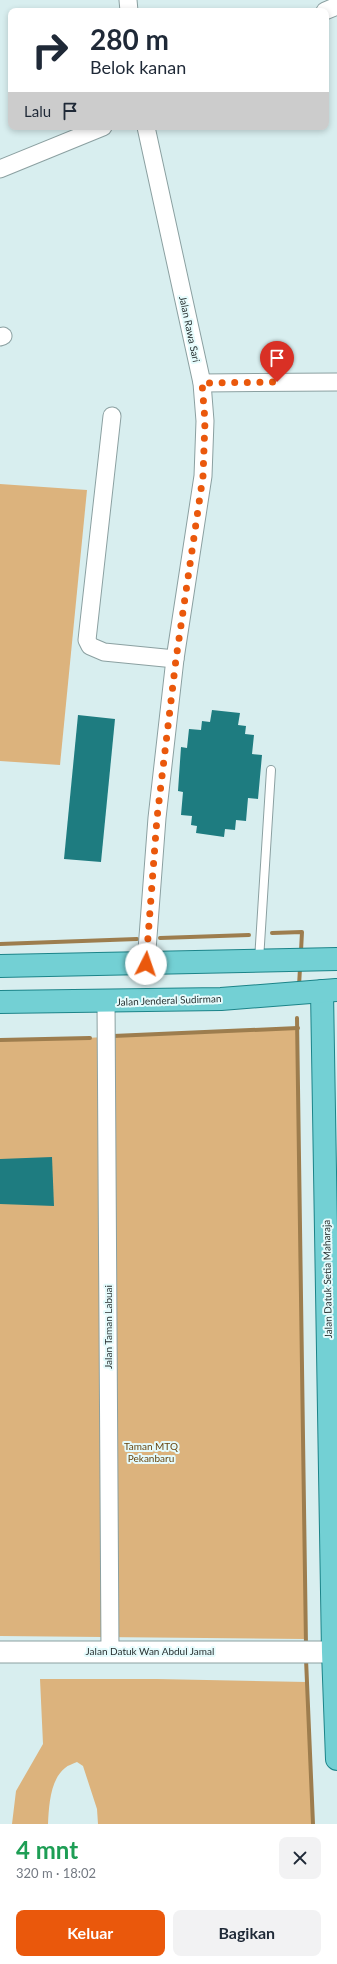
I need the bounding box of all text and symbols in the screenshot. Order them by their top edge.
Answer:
text: 280 m [90,22,169,56]
icon: right [24,24,76,76]
text: Belok kanan [90,56,186,78]
icon: arrive [59,100,81,122]
text: Lalu [24,102,51,120]
street label: Jalan Rawa Sari [177,295,203,363]
pin [260,341,294,382]
icon: arrive [266,347,288,369]
position arrow [125,943,167,985]
street label: Jalan Jenderal Sudirman [116,992,222,1008]
street label: Jalan Datuk Setia Maharaja [320,1220,334,1338]
street label: Jalan Taman Labuai [102,1285,114,1369]
park label: Taman MTQ Pekanbaru [124,1440,178,1464]
street label: Jalan Datuk Wan Abdul Jamal [86,1645,214,1657]
text: 4 mnt [16,1835,78,1864]
button: close [279,1837,321,1879]
text: 320 m · 18:02 [16,1865,96,1881]
button: Keluar [16,1910,165,1956]
button: Bagikan [173,1910,321,1956]

